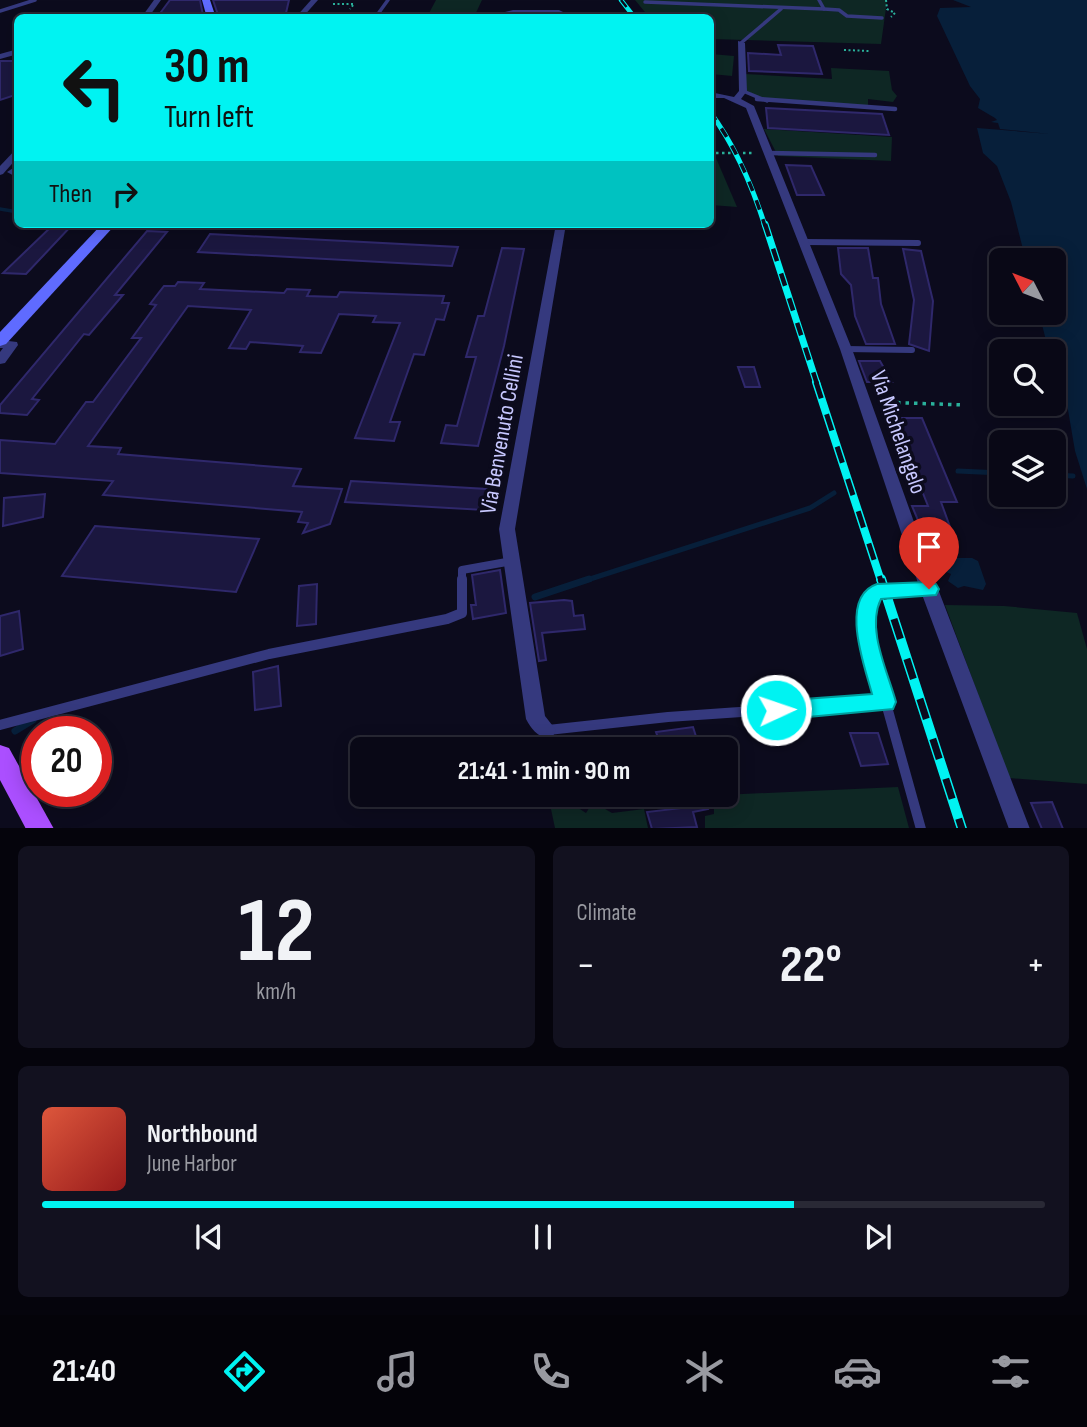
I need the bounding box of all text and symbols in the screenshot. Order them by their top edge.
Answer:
text: 30 m [164,38,249,97]
icon: left [49,42,140,133]
text: Turn left [164,98,254,137]
icon: right [106,175,144,213]
text: Then [49,179,92,210]
north arrow [989,248,1066,326]
map controls [989,248,1066,507]
button: search [989,339,1066,416]
street label: Via Benvenuto Cellini [474,352,530,516]
street label: Via Michelangelo [864,367,932,498]
button: layers [989,430,1066,507]
pin [899,517,959,589]
icon: arrive [910,528,948,566]
position arrow [739,673,813,747]
speed limit sign: 20 [21,716,112,807]
text: 21:41 · 1 min · 90 m [458,756,630,787]
text: 12 [238,878,315,987]
text: Climate [577,899,636,927]
text: 22° [780,934,842,997]
text: − [577,943,595,988]
text: + [1026,943,1045,988]
text: km/h [256,978,296,1006]
text: Northbound [147,1119,258,1150]
text: June Harbor [147,1150,237,1178]
icon: previous [190,1218,228,1256]
icon: pause [524,1218,562,1256]
icon: next [859,1218,897,1256]
icon: directions [220,1347,269,1396]
icon: music [373,1347,422,1396]
icon: phone [526,1347,575,1396]
icon: climate [680,1347,729,1396]
icon: car [833,1347,882,1396]
icon: filters [986,1347,1035,1396]
text: 21:40 [52,1352,116,1391]

